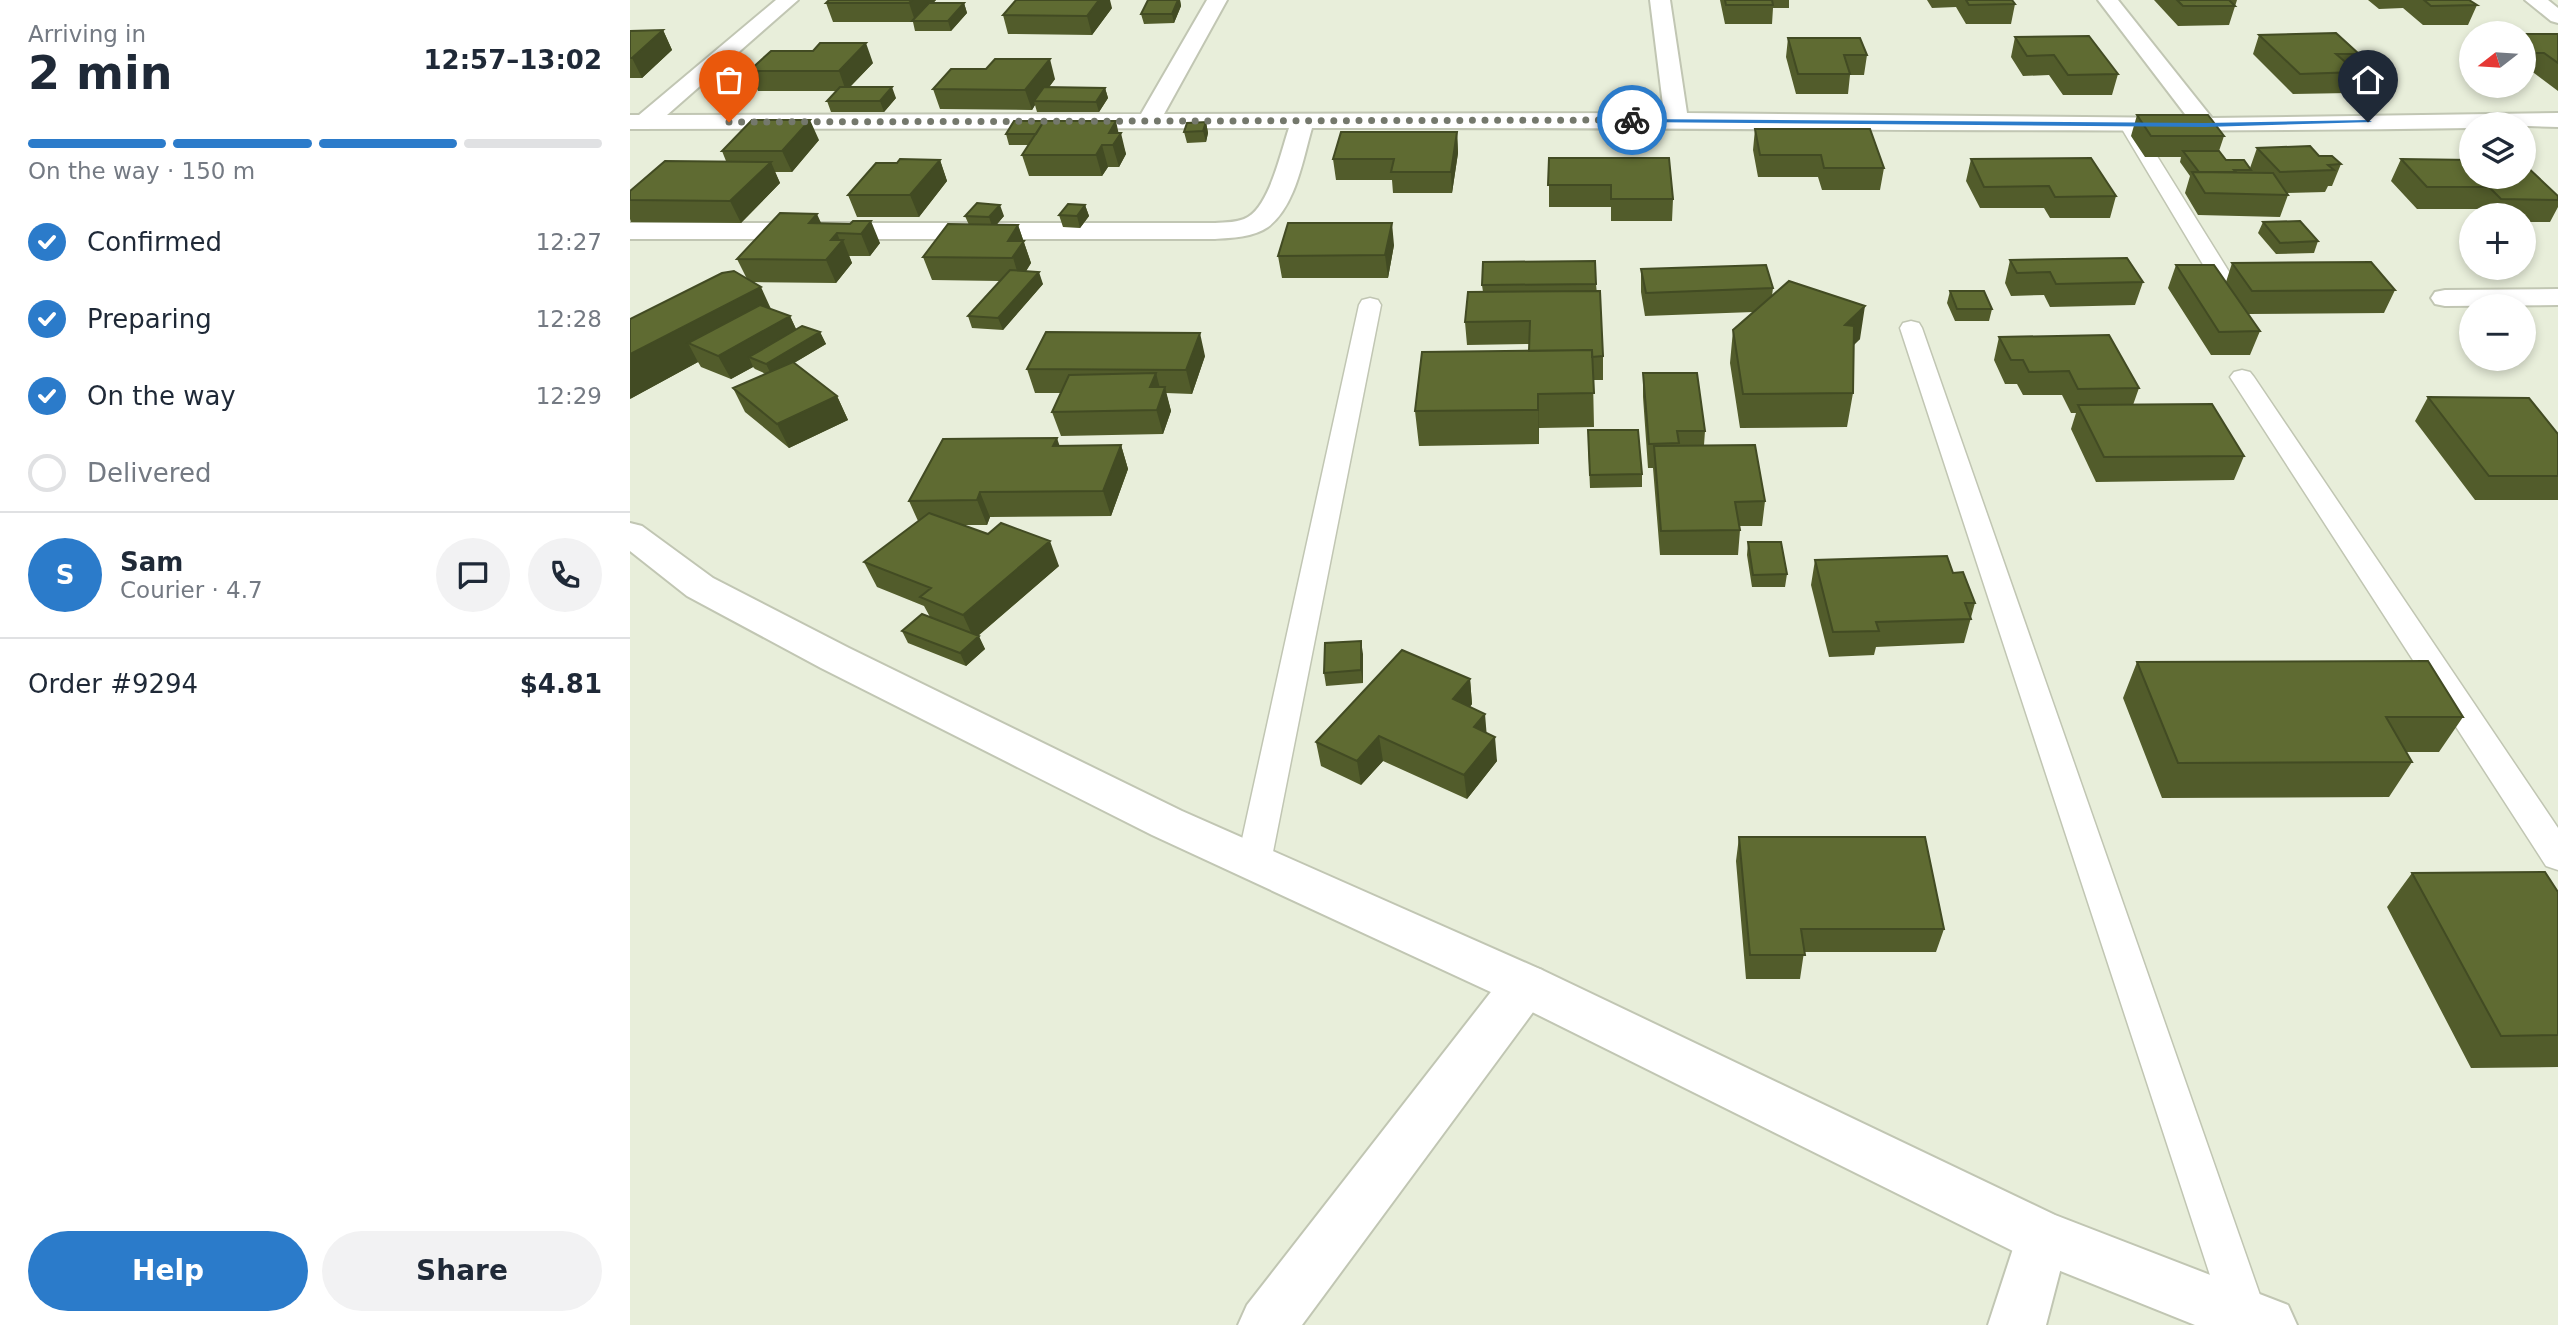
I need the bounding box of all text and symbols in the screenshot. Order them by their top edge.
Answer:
text: Arriving in [28,21,146,47]
north arrow [2459,21,2536,98]
map controls [2459,21,2536,371]
text: 12:57–13:02 [423,45,602,75]
text: 2 min [28,46,172,100]
pin [699,50,759,122]
pin [2338,50,2398,122]
icon: bag [710,61,748,99]
icon: home [2349,61,2387,99]
courier [1597,85,1667,155]
icon: bike [1613,101,1651,139]
button: layers [2459,112,2536,189]
text: On the way · 150 m [28,158,255,184]
button: + [2459,203,2536,280]
icon: check [28,223,66,261]
text: Confirmed [87,227,222,257]
text: 12:27 [536,229,602,255]
button: − [2459,294,2536,371]
icon: check [28,300,66,338]
text: Preparing [87,304,212,334]
text: 12:28 [536,306,602,332]
icon: check [28,377,66,415]
text: On the way [87,381,236,411]
text: 12:29 [536,383,602,409]
text: Delivered [87,458,211,488]
button: chat [436,538,510,612]
button: phone [528,538,602,612]
text: Sam [120,547,183,577]
text: S [56,560,74,590]
text: Courier · 4.7 [120,577,263,603]
text: Order #9294 [28,669,198,699]
text: $4.81 [520,669,602,699]
button: Help [28,1231,308,1311]
button: Share [322,1231,602,1311]

